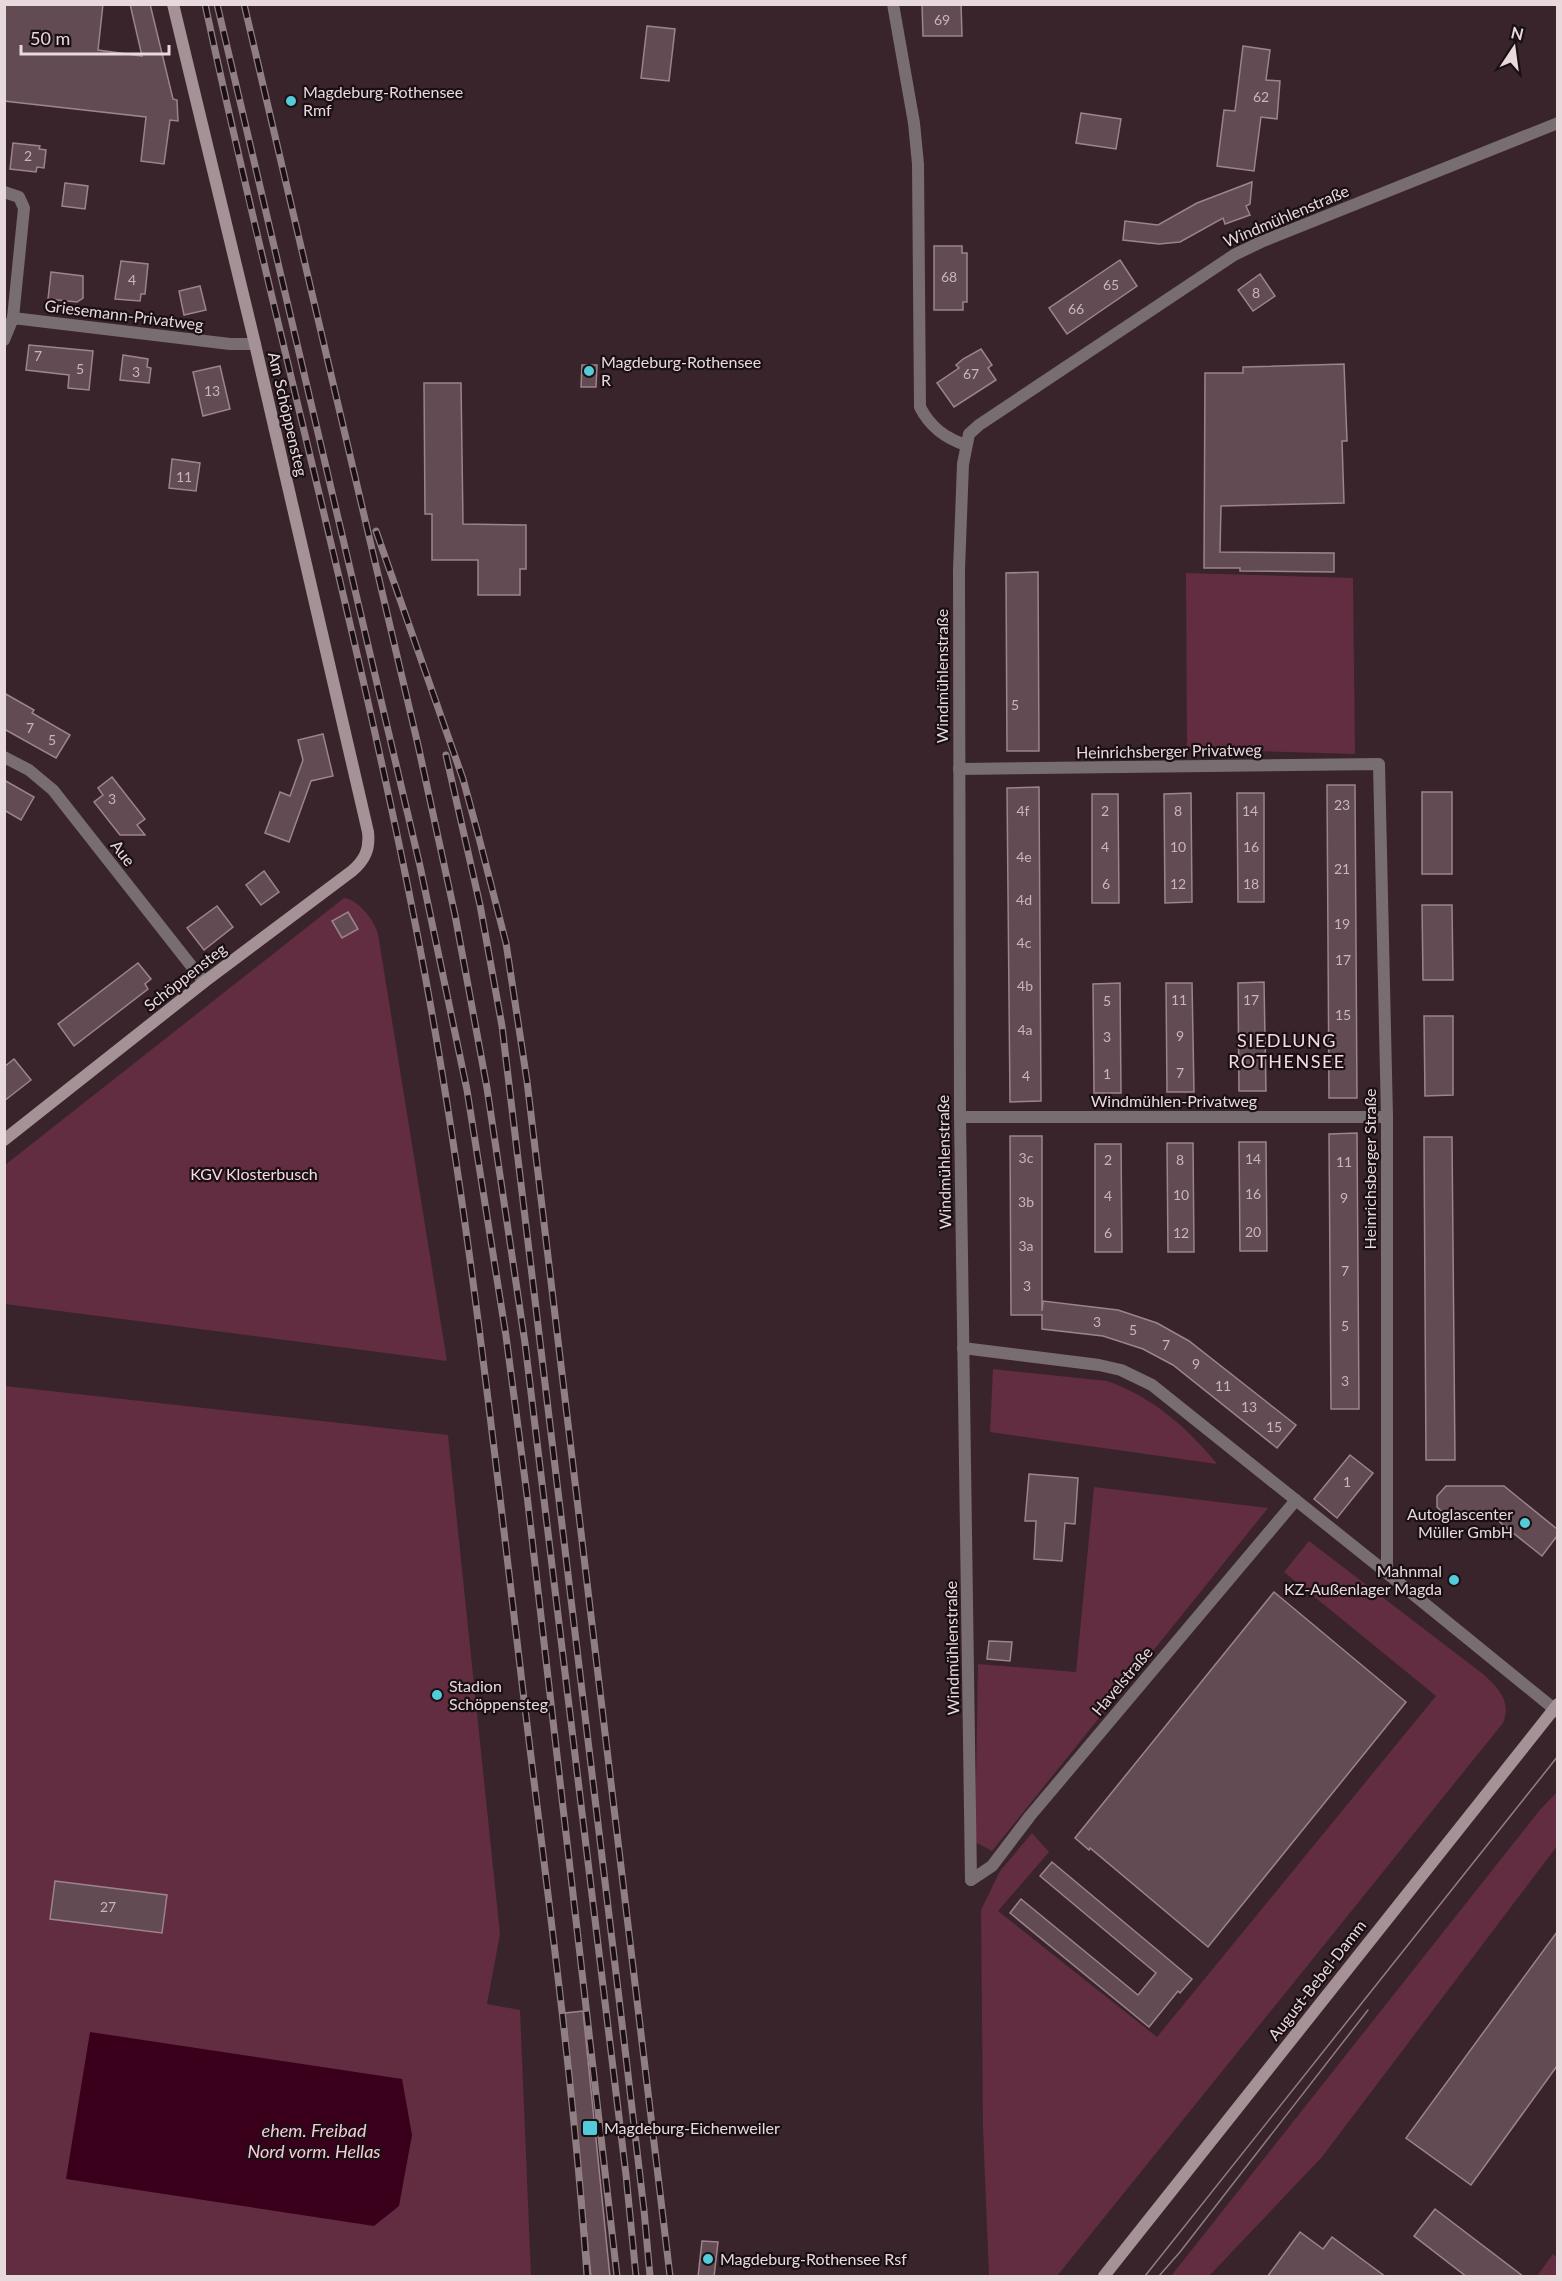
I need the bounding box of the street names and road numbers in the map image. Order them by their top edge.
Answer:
street label: Windmühlenstraße [1220,181,1351,251]
street label: Griesemann-Privatweg [44,295,205,334]
street label: Am Schöppensteg [265,350,312,478]
street label: Windmühlenstraße [932,609,951,743]
street label: Heinrichsberger Privatweg [1076,739,1262,762]
street label: Aue [107,836,139,870]
street label: Schöppensteg [140,939,230,1015]
street label: Heinrichsberger Straße [1360,1088,1379,1250]
street label: Windmühlen-Privatweg [1091,1091,1257,1110]
street label: Windmühlenstraße [933,1095,954,1229]
street label: Windmühlenstraße [941,1581,962,1715]
street label: Havelstraße [1087,1642,1156,1719]
street label: August-Bebel-Damm [1264,1916,1369,2044]

